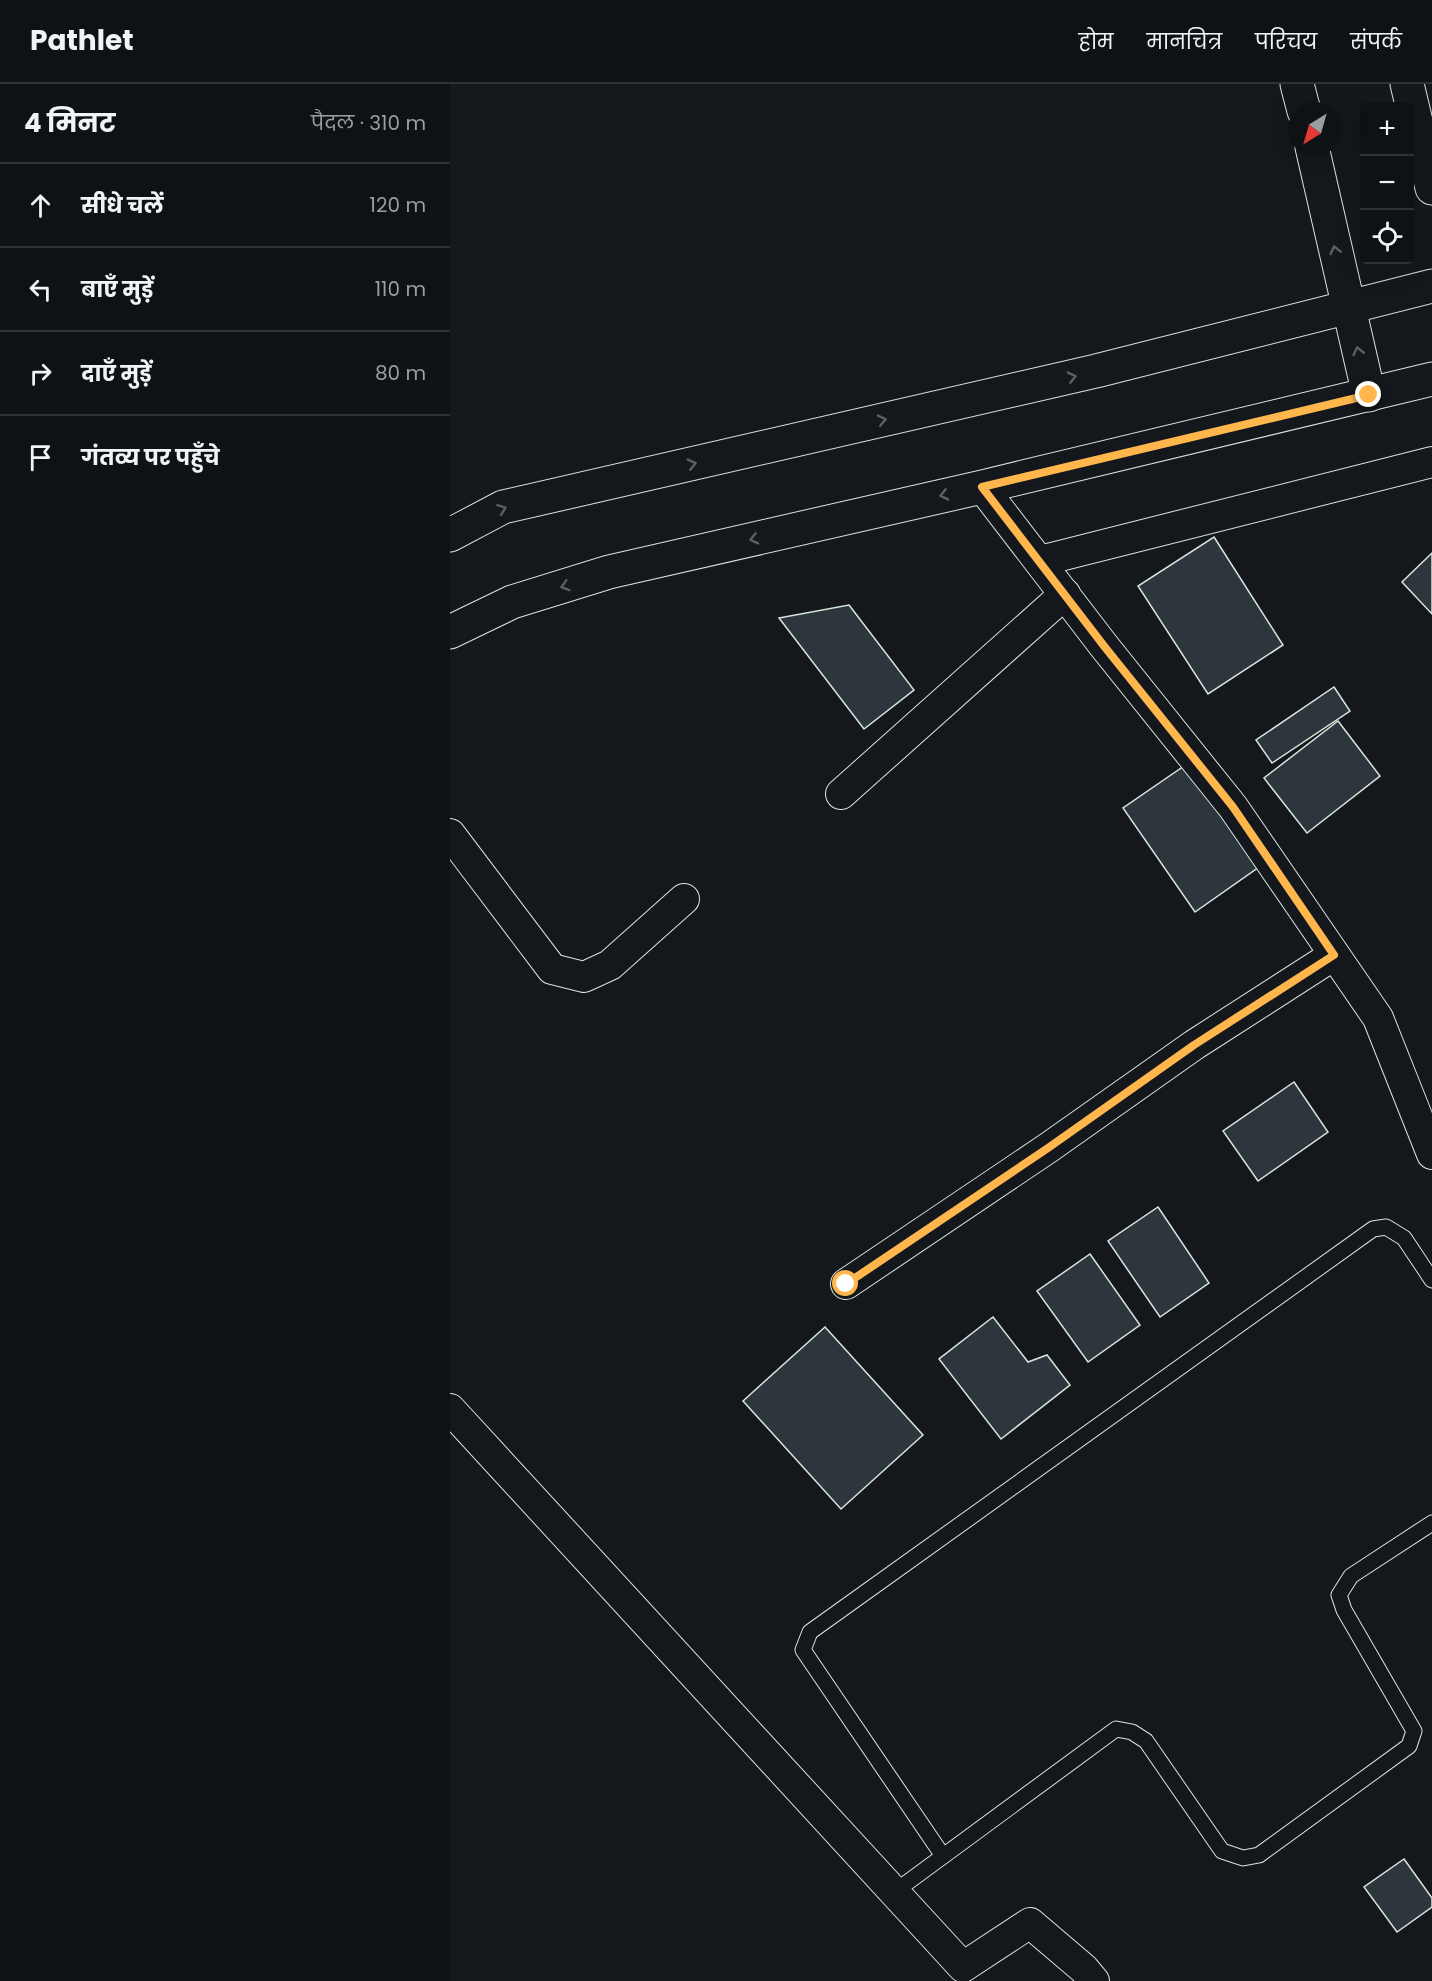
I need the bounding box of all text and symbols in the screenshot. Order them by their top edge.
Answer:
text: Pathlet [30,21,134,60]
text: होम [1079,27,1114,56]
text: मानचित्र [1147,27,1222,56]
text: परिचय [1255,27,1317,56]
text: संपर्क [1350,27,1402,56]
north arrow [1288,102,1342,156]
map controls [1360,102,1414,264]
button: + [1360,102,1414,156]
text: 4 मिनट [24,105,116,141]
text: पैदल · 310 m [311,109,426,137]
button: − [1360,156,1414,210]
icon: ahead [24,189,57,222]
text: सीधे चलें [81,190,164,221]
text: 120 m [370,191,426,219]
button: locate [1360,210,1414,264]
one-way arrow [1329,245,1342,255]
icon: left [24,273,57,306]
text: बाएँ मुड़ें [81,274,153,305]
text: 110 m [375,275,426,303]
one-way arrow [1353,346,1366,356]
icon: right [24,357,57,390]
text: दाएँ मुड़ें [81,358,152,389]
text: 80 m [375,359,426,387]
one-way arrow [1067,371,1077,384]
route end [1355,381,1381,407]
one-way arrow [877,415,887,428]
icon: arrive [24,441,57,474]
text: गंतव्य पर पहुँचे [81,442,220,473]
one-way arrow [687,458,697,471]
one-way arrow [939,488,949,501]
one-way arrow [496,504,507,516]
one-way arrow [749,532,759,545]
one-way arrow [560,579,571,591]
route start [832,1270,858,1296]

